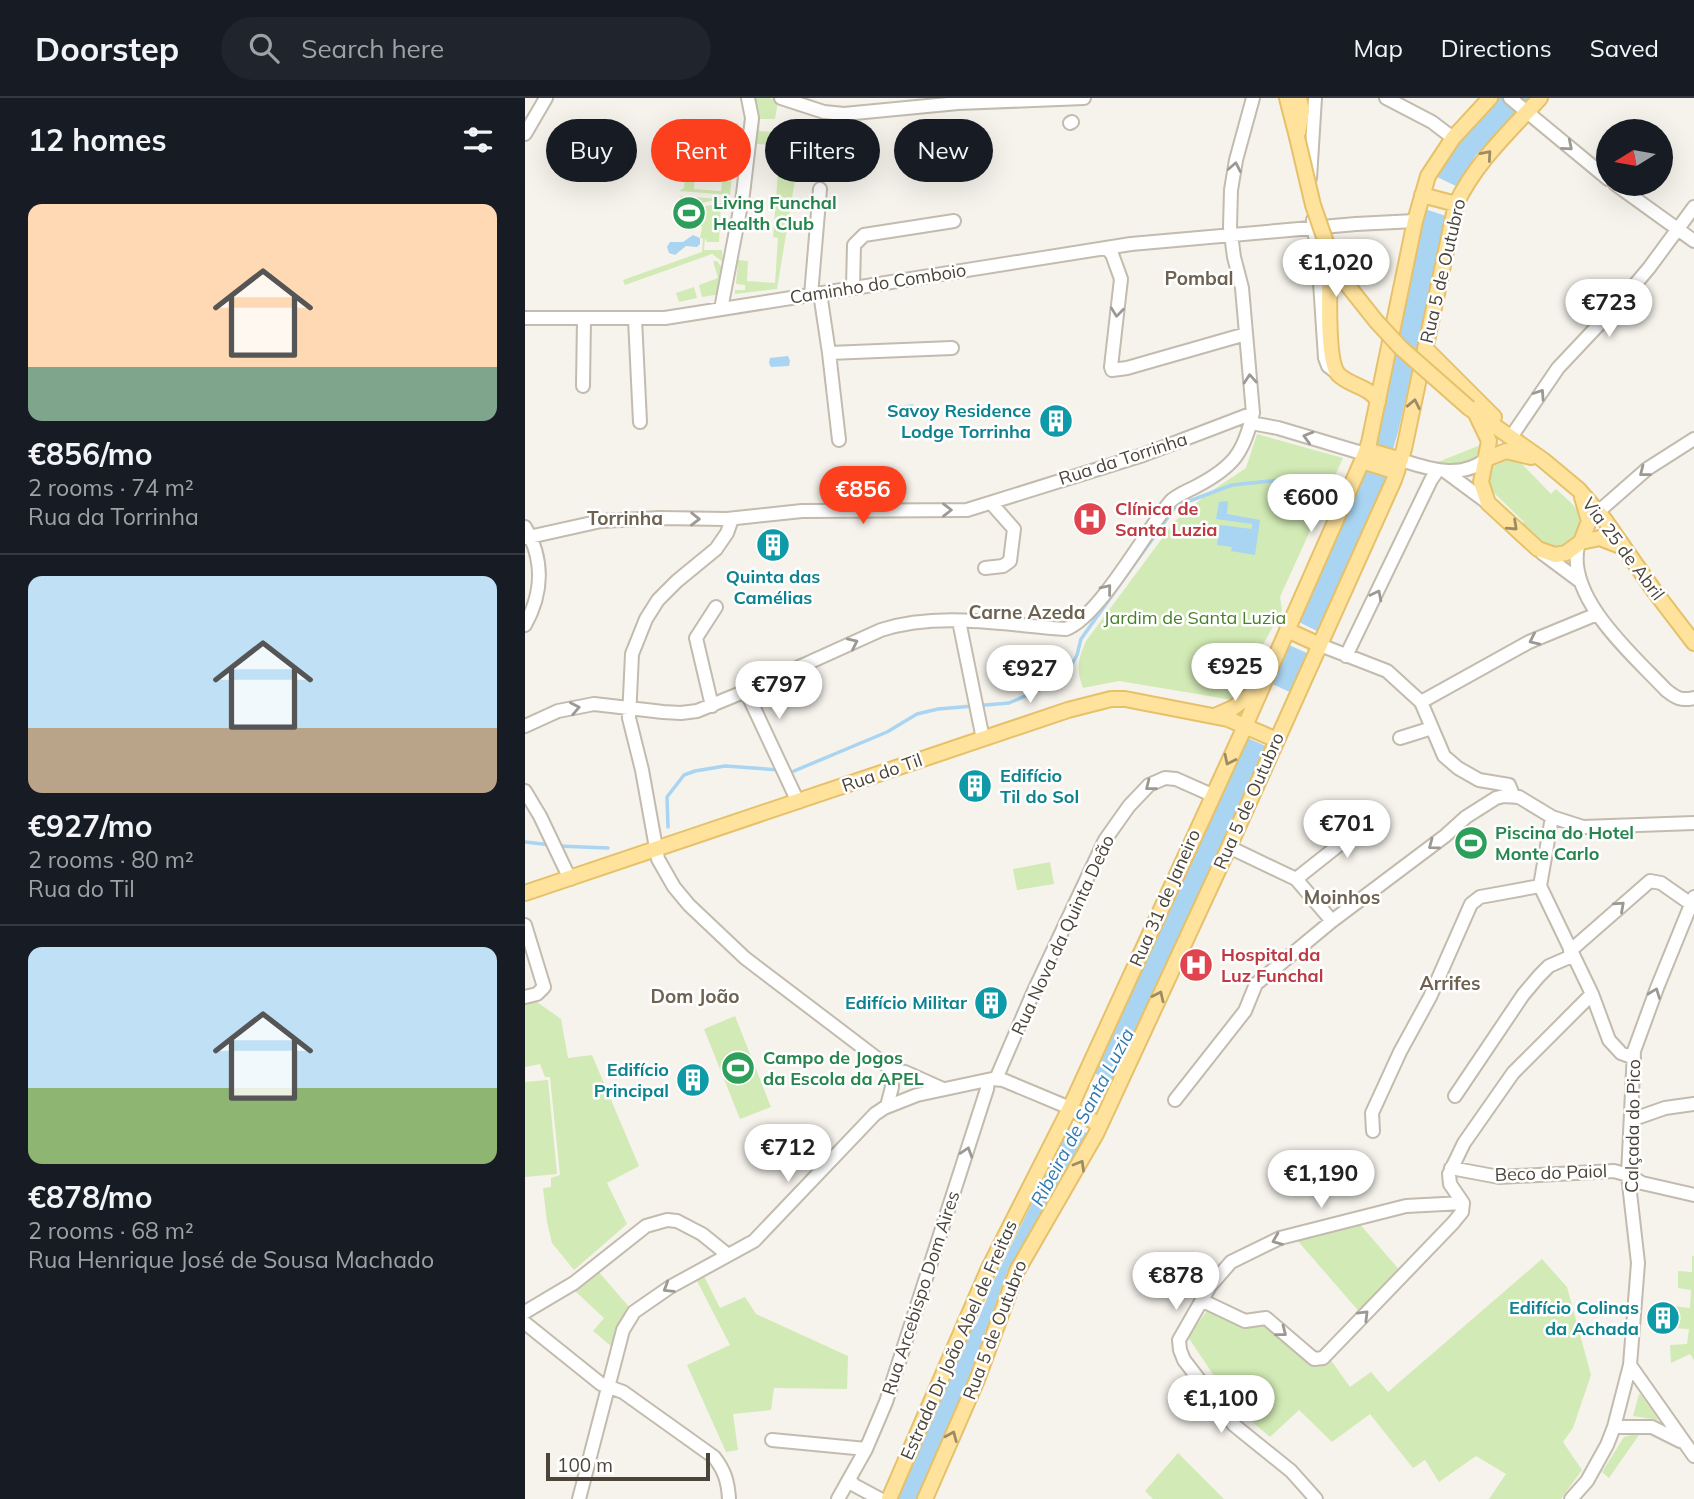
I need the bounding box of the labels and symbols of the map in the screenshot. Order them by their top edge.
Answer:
north arrow [1596,119,1673,196]
one-way arrow [1559,138,1572,150]
one-way arrow [1479,150,1491,163]
one-way arrow [1226,161,1241,173]
place label: Living Funchal Health Club [713,191,837,235]
sports icon: Living Funchal Health Club [670,194,708,232]
street label: Rua 5 de Outubro [1415,196,1470,345]
pin: €1,020 [1279,240,1393,299]
street label: Caminho do Comboio [788,258,968,309]
district label: Pombal [1164,266,1234,290]
pin: €723 [1568,280,1650,339]
one-way arrow [1110,306,1125,317]
one-way arrow [1243,373,1258,384]
one-way arrow [1532,389,1545,402]
one-way arrow [1405,398,1420,410]
place label: Savoy Residence Lodge Torrinha [887,399,1031,443]
building icon: Savoy Residence Lodge Torrinha [1037,402,1075,440]
street label: Rua da Torrinha [1056,427,1190,490]
one-way arrow [1303,431,1315,446]
one-way arrow [1639,464,1652,477]
pin: €856 [822,466,904,526]
pin: €600 [1270,474,1352,534]
street label: Via 25 de Abril [1577,493,1670,605]
place label: Clínica de Santa Luzia [1115,497,1218,541]
hospital icon: Clínica de Santa Luzia [1071,500,1109,538]
one-way arrow [942,502,953,518]
district label: Torrinha [587,506,663,530]
one-way arrow [690,511,701,526]
one-way arrow [1505,518,1518,530]
building icon: Quinta das Camélias [754,526,792,564]
place label: Quinta das Camélias [726,565,820,609]
one-way arrow [1099,584,1112,596]
one-way arrow [1368,590,1382,602]
district label: Carne Azeda [969,600,1085,624]
park label: Jardim de Santa Luzia [1104,606,1286,629]
one-way arrow [1529,632,1541,646]
one-way arrow [846,637,858,651]
pin: €925 [1194,644,1276,703]
pin: €927 [989,646,1071,705]
pin: €797 [738,662,820,721]
one-way arrow [569,701,581,716]
street label: Rua 5 de Outubro [1208,729,1289,873]
street label: Rua do Til [839,748,925,797]
one-way arrow [1223,753,1237,765]
place label: Edifício Til do Sol [1000,764,1079,808]
building icon: Edifício Til do Sol [956,767,994,805]
one-way arrow [1145,778,1157,791]
pin: €701 [1306,800,1388,860]
place label: Piscina do Hotel Monte Carlo [1495,821,1634,865]
sports icon: Piscina do Hotel Monte Carlo [1452,824,1490,862]
street label: Rua 31 de Janeiro [1124,826,1205,970]
street label: Rua Nova da Quinta Deão [1006,831,1119,1039]
one-way arrow [1428,836,1441,849]
district label: Moinhos [1304,885,1380,909]
one-way arrow [1612,901,1625,914]
place label: Hospital da Luz Funchal [1221,943,1323,987]
hospital icon: Hospital da Luz Funchal [1177,946,1215,984]
district label: Arrifes [1420,971,1480,995]
district label: Dom João [650,984,740,1008]
building icon: Edifício Militar [972,984,1010,1022]
one-way arrow [1646,988,1660,1000]
place label: Edifício Militar [845,991,968,1014]
one-way arrow [1151,991,1165,1004]
water label: Ribeira de Santa Luzia [1025,1024,1139,1210]
place label: Campo de Jogos da Escola da APEL [763,1046,924,1090]
sports icon: Campo de Jogos da Escola da APEL [719,1049,757,1087]
place label: Edifício Principal [594,1058,669,1102]
street label: Calçada do Pico [1620,1059,1645,1193]
building icon: Edifício Principal [674,1061,712,1099]
pin: €712 [747,1124,829,1184]
one-way arrow [958,1146,973,1158]
pin: €1,190 [1264,1150,1378,1210]
street label: Beco do Paiol [1494,1159,1608,1186]
one-way arrow [1072,1160,1085,1172]
street label: Rua Arcebispo Dom Aires [877,1188,964,1398]
street label: Estrada Dr João Abel de Freitas [895,1216,1022,1463]
one-way arrow [1272,1232,1284,1246]
pin: €878 [1135,1252,1217,1312]
street label: Rua 5 de Outubro [957,1257,1032,1403]
one-way arrow [663,1280,676,1293]
place label: Edifício Colinas da Achada [1509,1296,1639,1340]
building icon: Edifício Colinas da Achada [1644,1299,1682,1337]
one-way arrow [1356,1311,1369,1324]
one-way arrow [1275,1324,1287,1337]
pin: €1,100 [1164,1376,1278,1435]
one-way arrow [944,1431,958,1443]
scale bar [546,1450,711,1482]

